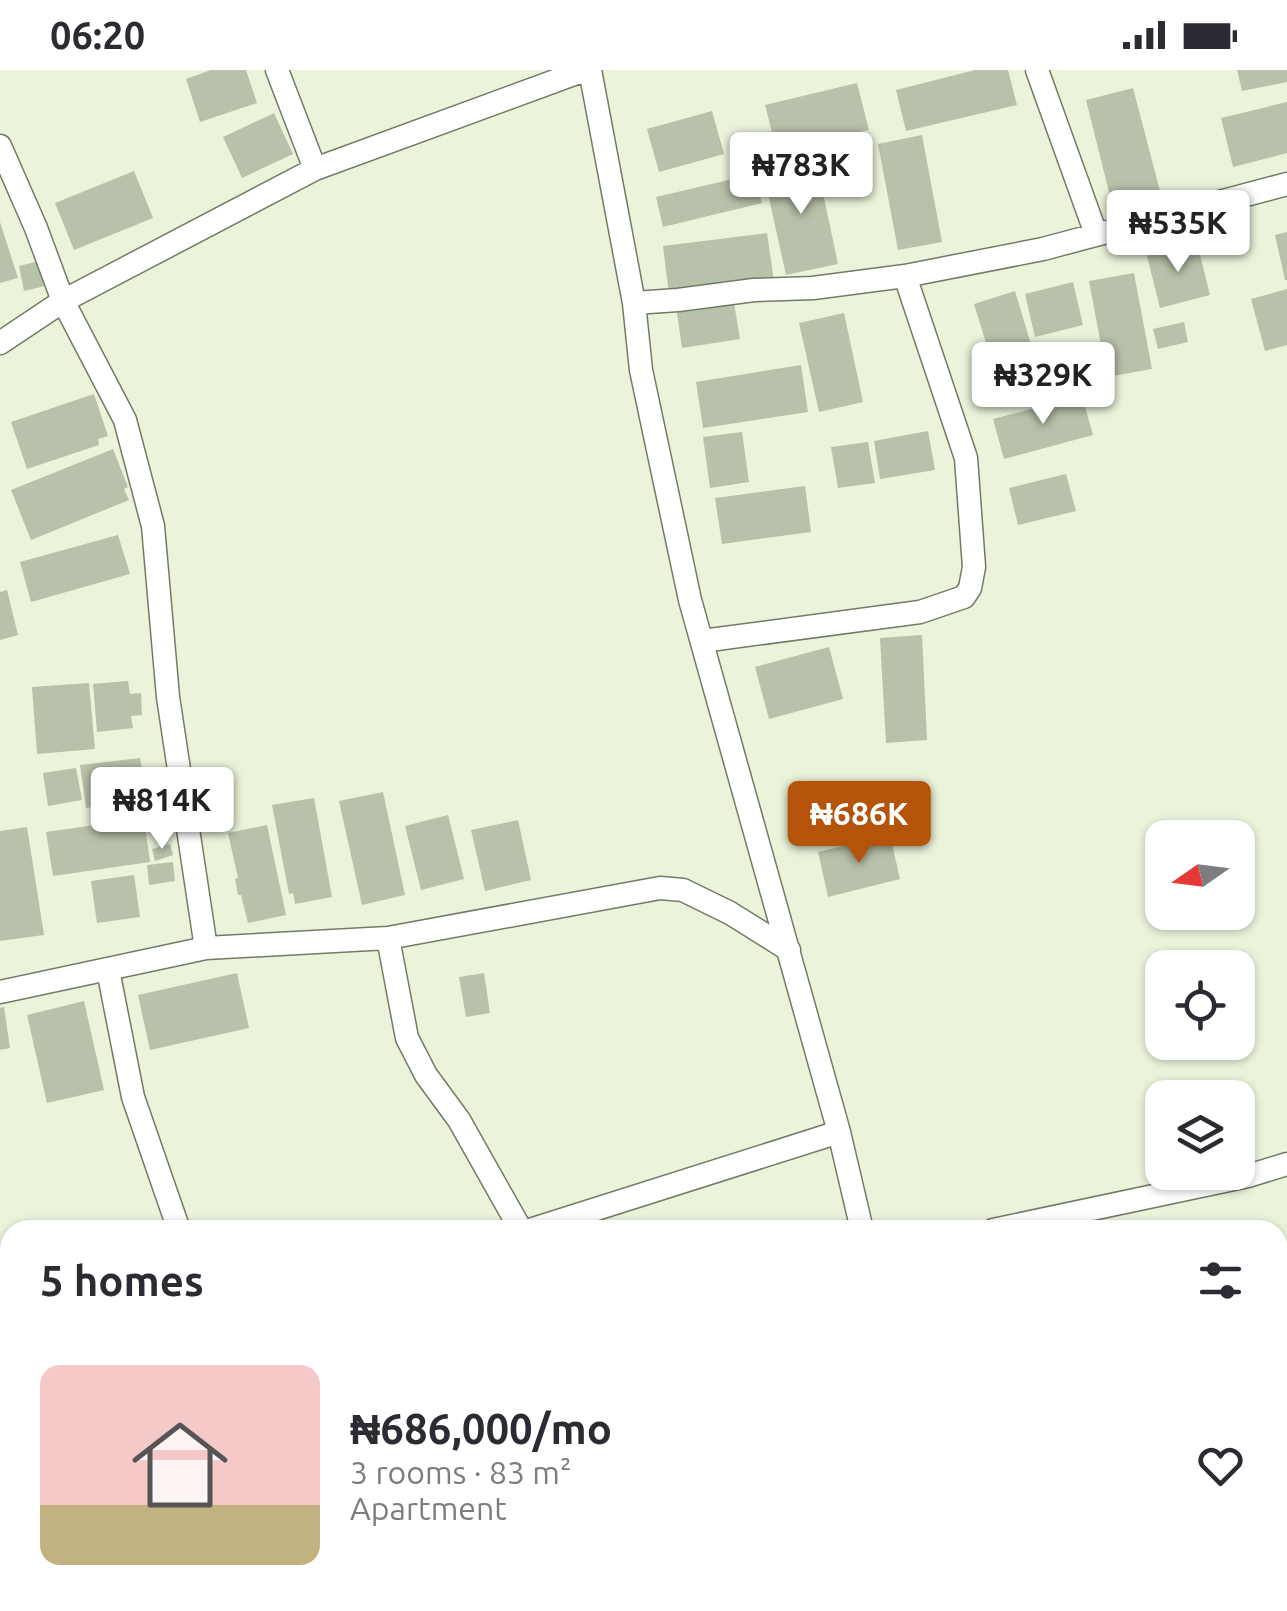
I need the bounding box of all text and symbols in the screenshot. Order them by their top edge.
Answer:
text: 06:20 [50,14,145,56]
pin: ₦783K [731,132,871,217]
text: ₦783K [752,146,850,182]
pin: ₦535K [1108,190,1248,275]
text: ₦535K [1129,204,1227,240]
pin: ₦329K [973,342,1113,427]
text: ₦329K [994,356,1092,392]
pin: ₦814K [92,767,232,852]
text: ₦814K [113,781,211,817]
pin: ₦686K [789,781,929,866]
text: ₦686K [810,795,908,831]
north arrow [1145,820,1255,930]
map controls [1145,820,1255,1190]
button: locate [1145,950,1255,1060]
button: layers [1145,1080,1255,1190]
icon: filters [1193,1253,1248,1308]
text: 5 homes [40,1257,204,1304]
icon: home [120,1405,240,1525]
text: ₦686,000/mo [350,1405,612,1452]
icon: heart [1193,1438,1248,1493]
text: 3 rooms · 83 m² [350,1454,571,1490]
text: Apartment [350,1490,507,1526]

